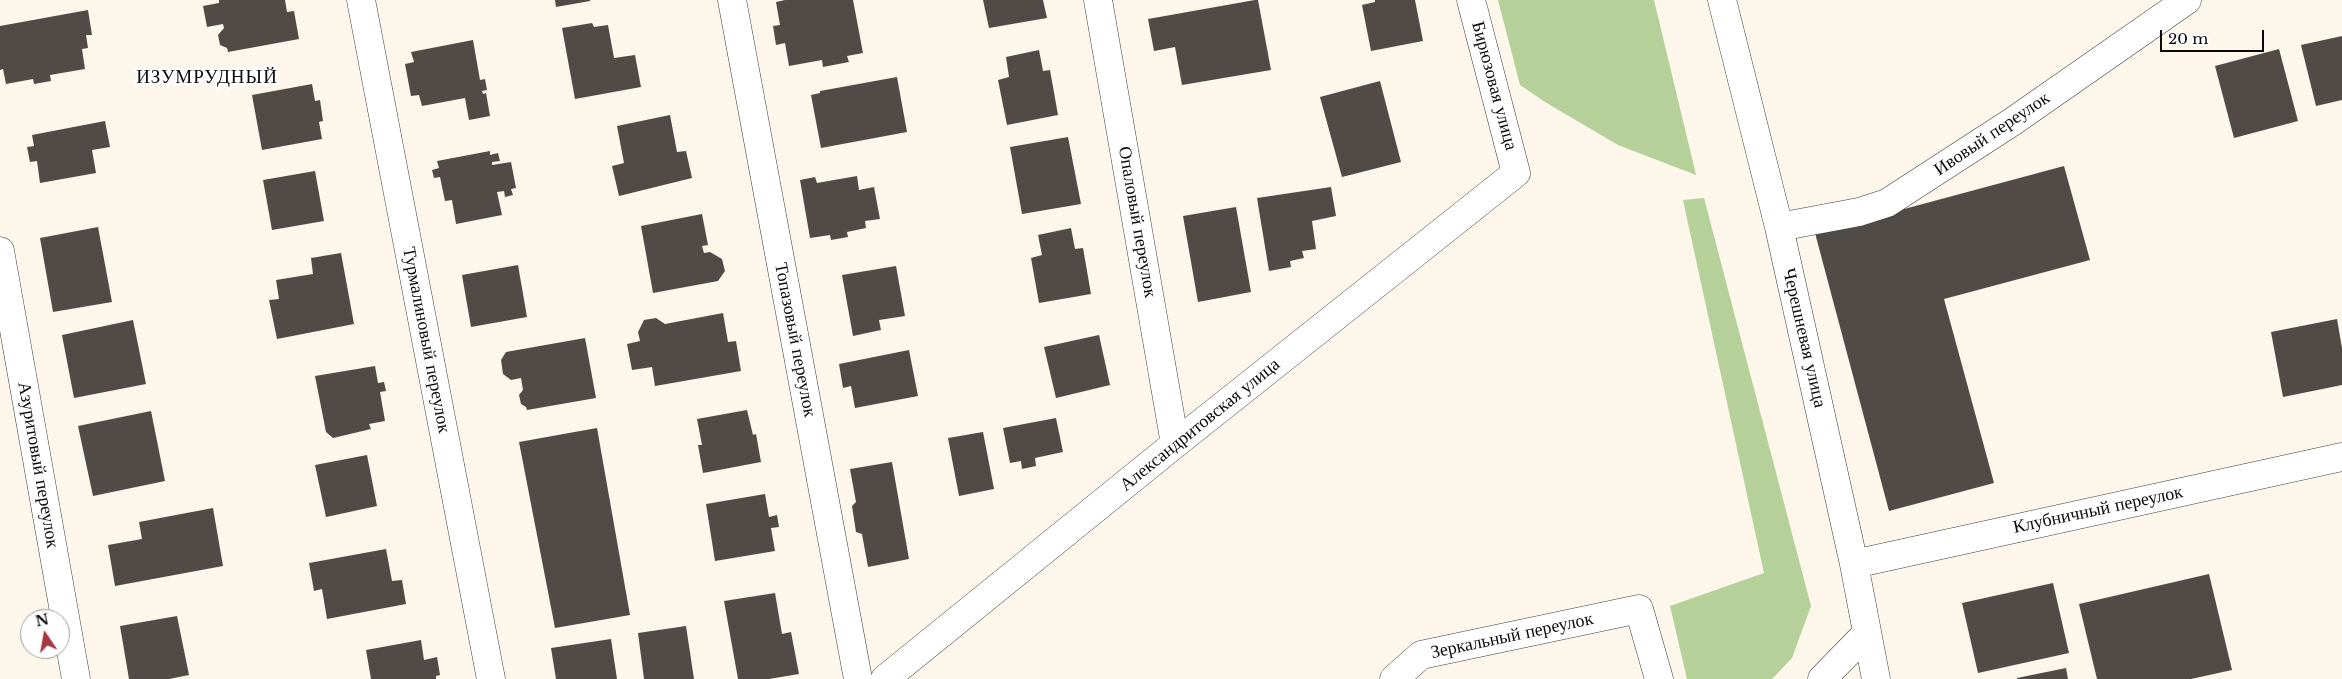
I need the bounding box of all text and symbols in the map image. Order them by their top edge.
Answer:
street label: Бирюзовая улица [1466,19,1522,153]
scale bar [2162,20,2266,52]
text: 20 m [2168,29,2208,48]
district label: ИЗУМРУДНЫЙ [135,67,279,89]
street label: Ивовый переулок [1930,87,2054,181]
street label: Опаловый переулок [1113,145,1161,299]
street label: Турмалиновый переулок [397,245,455,435]
street label: Топазовый переулок [769,261,821,419]
street label: Черешневая улица [1777,266,1831,410]
street label: Александритовская улица [1116,354,1284,496]
street label: Азуритовый переулок [13,380,63,550]
street label: Клубничный переулок [2011,481,2185,539]
street label: Зеркальный переулок [1429,608,1595,664]
north arrow [20,609,70,659]
text: N [34,610,50,630]

